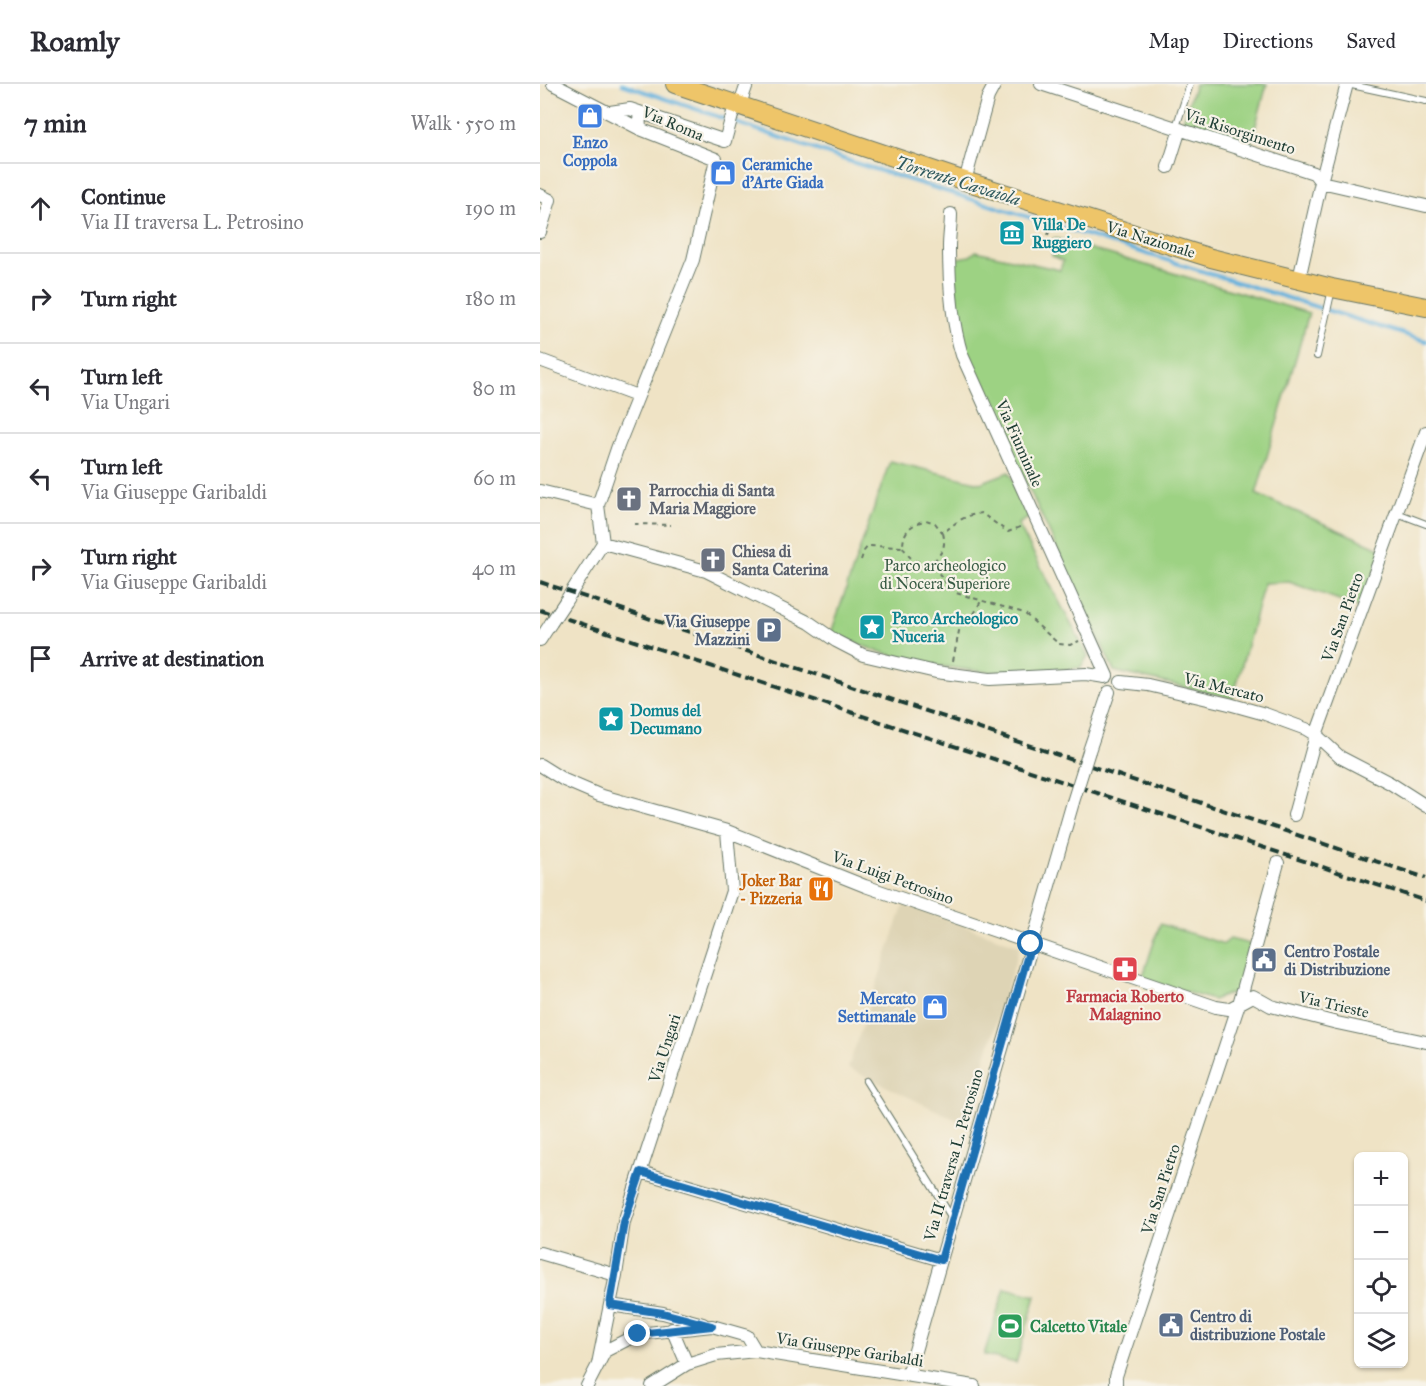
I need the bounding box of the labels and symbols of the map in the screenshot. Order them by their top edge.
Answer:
shop icon: Enzo Coppola [575,101,605,131]
street label: Via Roma [638,102,707,145]
street label: Via Risorgimento [1181,104,1298,159]
place label: Enzo Coppola [563,133,618,171]
water label: Torrente Cavaiola [893,152,1024,211]
place label: Ceramiche d'Arte Giada [742,155,825,192]
shop icon: Ceramiche d'Arte Giada [708,158,738,188]
place label: Villa De Ruggiero [1031,215,1092,253]
street label: Via Nazionale [1103,217,1198,262]
museum icon: Villa De Ruggiero [997,218,1027,248]
street label: Via Fiuminale [992,396,1047,490]
place label: Parrocchia di Santa Maria Maggiore [649,481,776,519]
church icon: Parrocchia di Santa Maria Maggiore [614,484,644,514]
place label: Chiesa di Santa Caterina [732,542,829,579]
church icon: Chiesa di Santa Caterina [698,545,728,575]
park label: Parco archeologico di Nocera Superiore [880,556,1011,593]
street label: Via San Pietro [1317,570,1367,665]
place label: Parco Archeologico Nuceria [892,609,1018,646]
place label: Via Giuseppe Mazzini [664,612,751,649]
place icon: Parco Archeologico Nuceria [857,612,887,642]
parking icon: Via Giuseppe Mazzini [754,615,784,645]
street label: Via Mercato [1181,668,1266,707]
place label: Domus del Decumano [630,701,702,738]
place icon: Domus del Decumano [596,704,626,734]
street label: Via Luigi Petrosino [828,846,956,909]
place label: Joker Bar - Pizzeria [739,871,803,908]
restaurant icon: Joker Bar - Pizzeria [806,874,836,904]
route start [1017,930,1043,956]
place label: Centro Postale di Distribuzione [1284,942,1391,979]
public building icon: Centro Postale di Distribuzione [1249,945,1279,975]
pharmacy icon: Farmacia Roberto Malagnino [1110,954,1140,984]
place label: Farmacia Roberto Malagnino [1066,987,1184,1025]
street label: Via Trieste [1296,987,1371,1022]
place label: Mercato Settimanale [838,989,916,1026]
shop icon: Mercato Settimanale [920,992,950,1022]
street label: Via Ungari [644,1011,686,1086]
street label: Via II traversa L. Petrosino [920,1067,987,1244]
street label: Via San Pietro [1137,1142,1184,1238]
place label: Centro di distribuzione Postale [1190,1307,1326,1344]
public building icon: Centro di distribuzione Postale [1156,1310,1186,1340]
sports icon: Calcetto Vitale [995,1311,1025,1341]
place label: Calcetto Vitale [1030,1317,1127,1336]
route end [624,1320,650,1346]
street label: Via Giuseppe Garibaldi [774,1328,926,1371]

